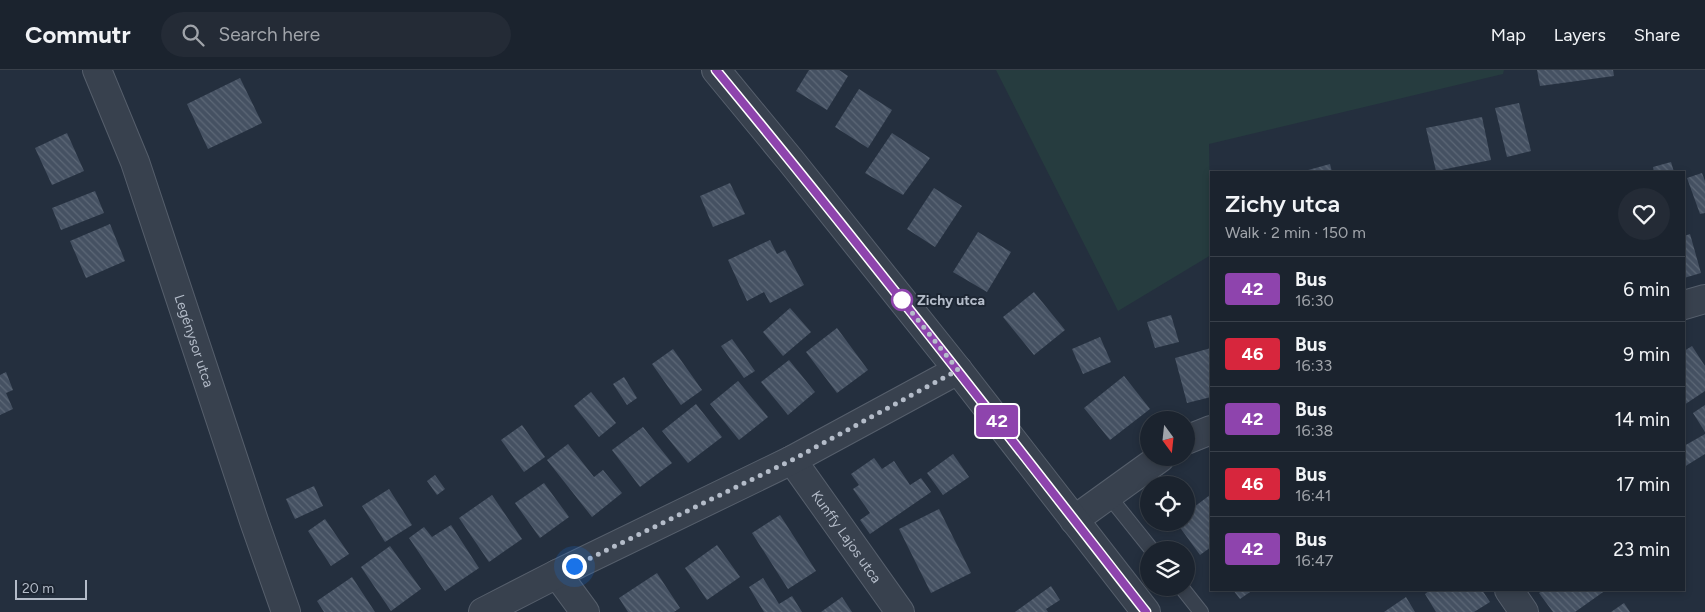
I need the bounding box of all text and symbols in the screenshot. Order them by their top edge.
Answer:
search box [161,12,511,57]
text: Commutr [25,20,131,49]
icon: search [179,21,207,49]
text: Search here [219,23,320,46]
text: Map [1491,24,1526,46]
text: Layers [1554,24,1606,46]
text: Share [1634,24,1680,46]
button: heart [1618,188,1670,240]
text: Zichy utca [1225,189,1340,218]
text: Walk · 2 min · 150 m [1225,223,1366,242]
text: Bus [1295,268,1326,291]
text: 42 [1242,278,1263,300]
text: 6 min [1623,278,1670,301]
marker: Zichy utca [891,289,913,311]
text: 16:30 [1295,291,1334,310]
place label: Zichy utca [917,292,985,309]
street label: Legénysor utca [171,293,217,390]
text: Bus [1295,333,1326,356]
text: 46 [1242,343,1263,365]
text: 9 min [1623,343,1670,366]
text: 16:33 [1295,356,1332,375]
text: Bus [1295,398,1326,421]
line badge: 42 [974,405,1020,437]
text: 42 [1242,408,1263,430]
text: 14 min [1614,408,1670,431]
text: 42 [986,410,1008,432]
north arrow [1140,411,1195,466]
map controls [1140,411,1195,596]
text: 16:38 [1295,421,1333,440]
text: Bus [1295,463,1326,486]
text: 46 [1242,473,1263,495]
text: 17 min [1616,473,1670,496]
button: locate [1140,476,1195,531]
text: 16:41 [1295,486,1331,505]
street label: Kunffy Lajos utca [807,487,885,586]
text: Bus [1295,528,1326,551]
text: 42 [1242,538,1263,560]
text: 23 min [1613,538,1670,561]
button: layers [1140,541,1195,596]
text: 16:47 [1295,551,1333,570]
your location [562,554,587,579]
scale bar [15,577,88,600]
text: 20 m [22,580,54,597]

